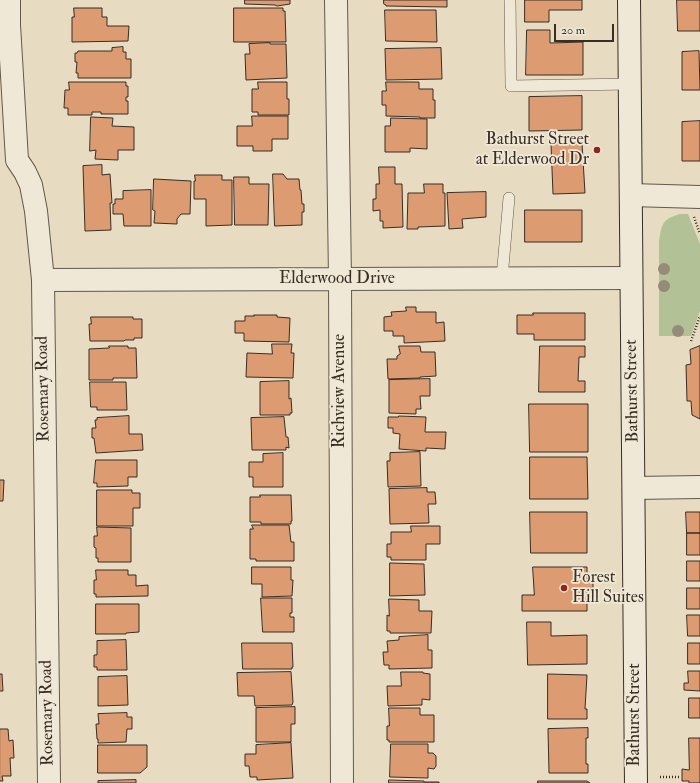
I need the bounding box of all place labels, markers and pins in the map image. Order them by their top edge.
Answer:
place label: Bathurst Street at Elderwood Dr [476,130,589,170]
marker: Bathurst Street at Elderwood Dr [592,145,602,155]
place label: Forest Hill Suites [572,568,644,608]
marker: Forest Hill Suites [559,583,569,593]

